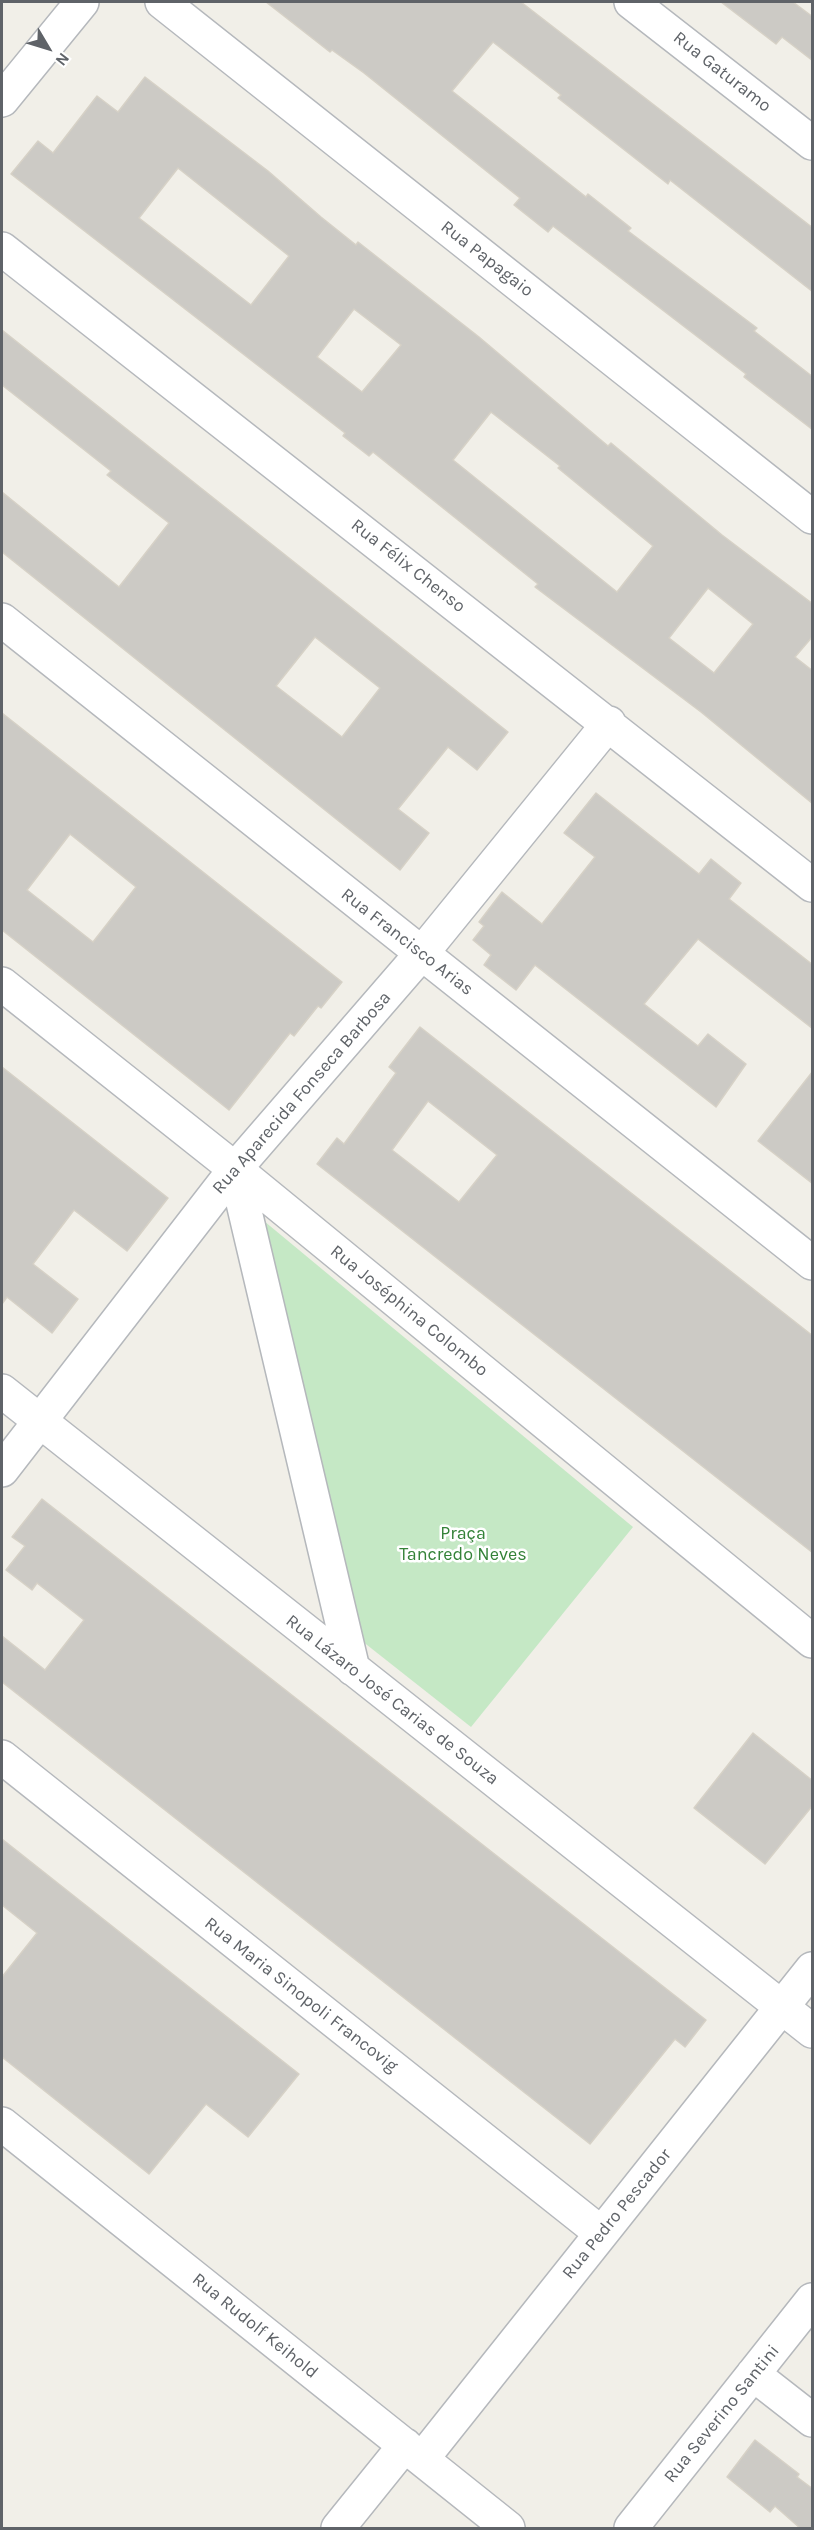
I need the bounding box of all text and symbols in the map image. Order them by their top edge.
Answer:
north arrow [18,18,78,78]
street label: Rua Gaturamo [669,27,775,117]
text: N [52,49,74,70]
street label: Rua Papagaio [436,216,538,302]
street label: Rua Félix Chenso [346,515,470,617]
street label: Rua Francisco Arias [337,884,477,1000]
street label: Rua Aparecida Fonseca Barbosa [208,987,396,1199]
street label: Rua Joséphina Colombo [326,1241,492,1381]
park label: Praça Tancredo Neves [399,1523,527,1565]
street label: Rua Lázaro José Carias de Souza [281,1610,503,1790]
street label: Rua Maria Sinopoli Francovig [200,1913,402,2077]
street label: Rua Pedro Pescador [558,2144,676,2284]
street label: Rua Rudolf Keihold [188,2269,322,2383]
street label: Rua Severino Santini [660,2341,784,2487]

